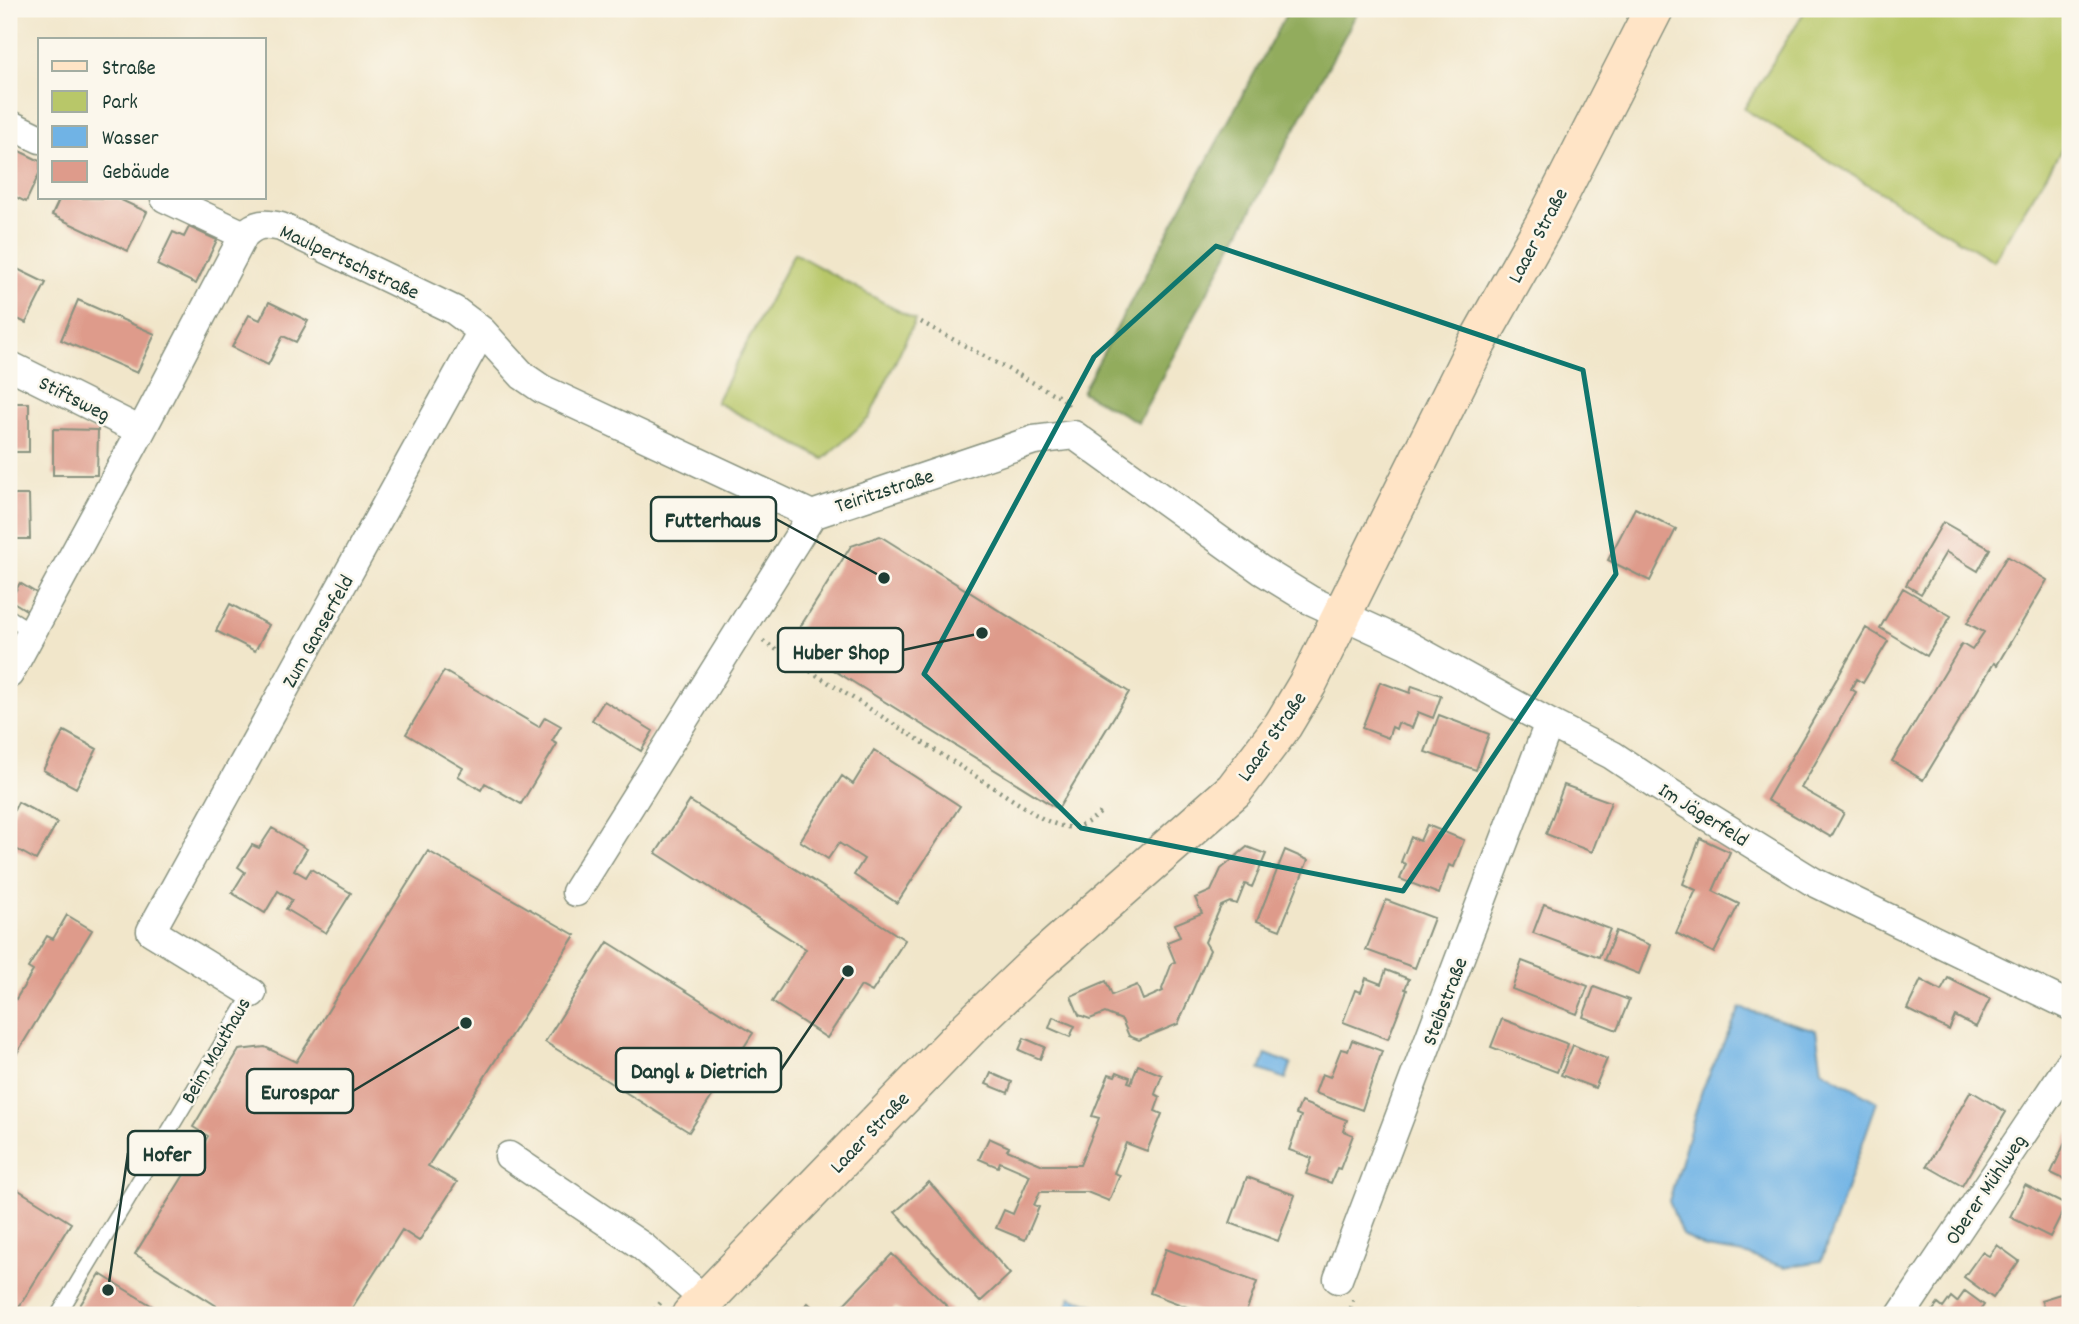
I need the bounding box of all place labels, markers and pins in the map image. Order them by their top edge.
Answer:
callout: Futterhaus [651,497,776,541]
callout: Huber Shop [778,628,903,672]
callout: Dangl & Dietrich [616,1048,781,1092]
callout: Eurospar [247,1069,353,1113]
callout: Hofer [128,1131,205,1175]

